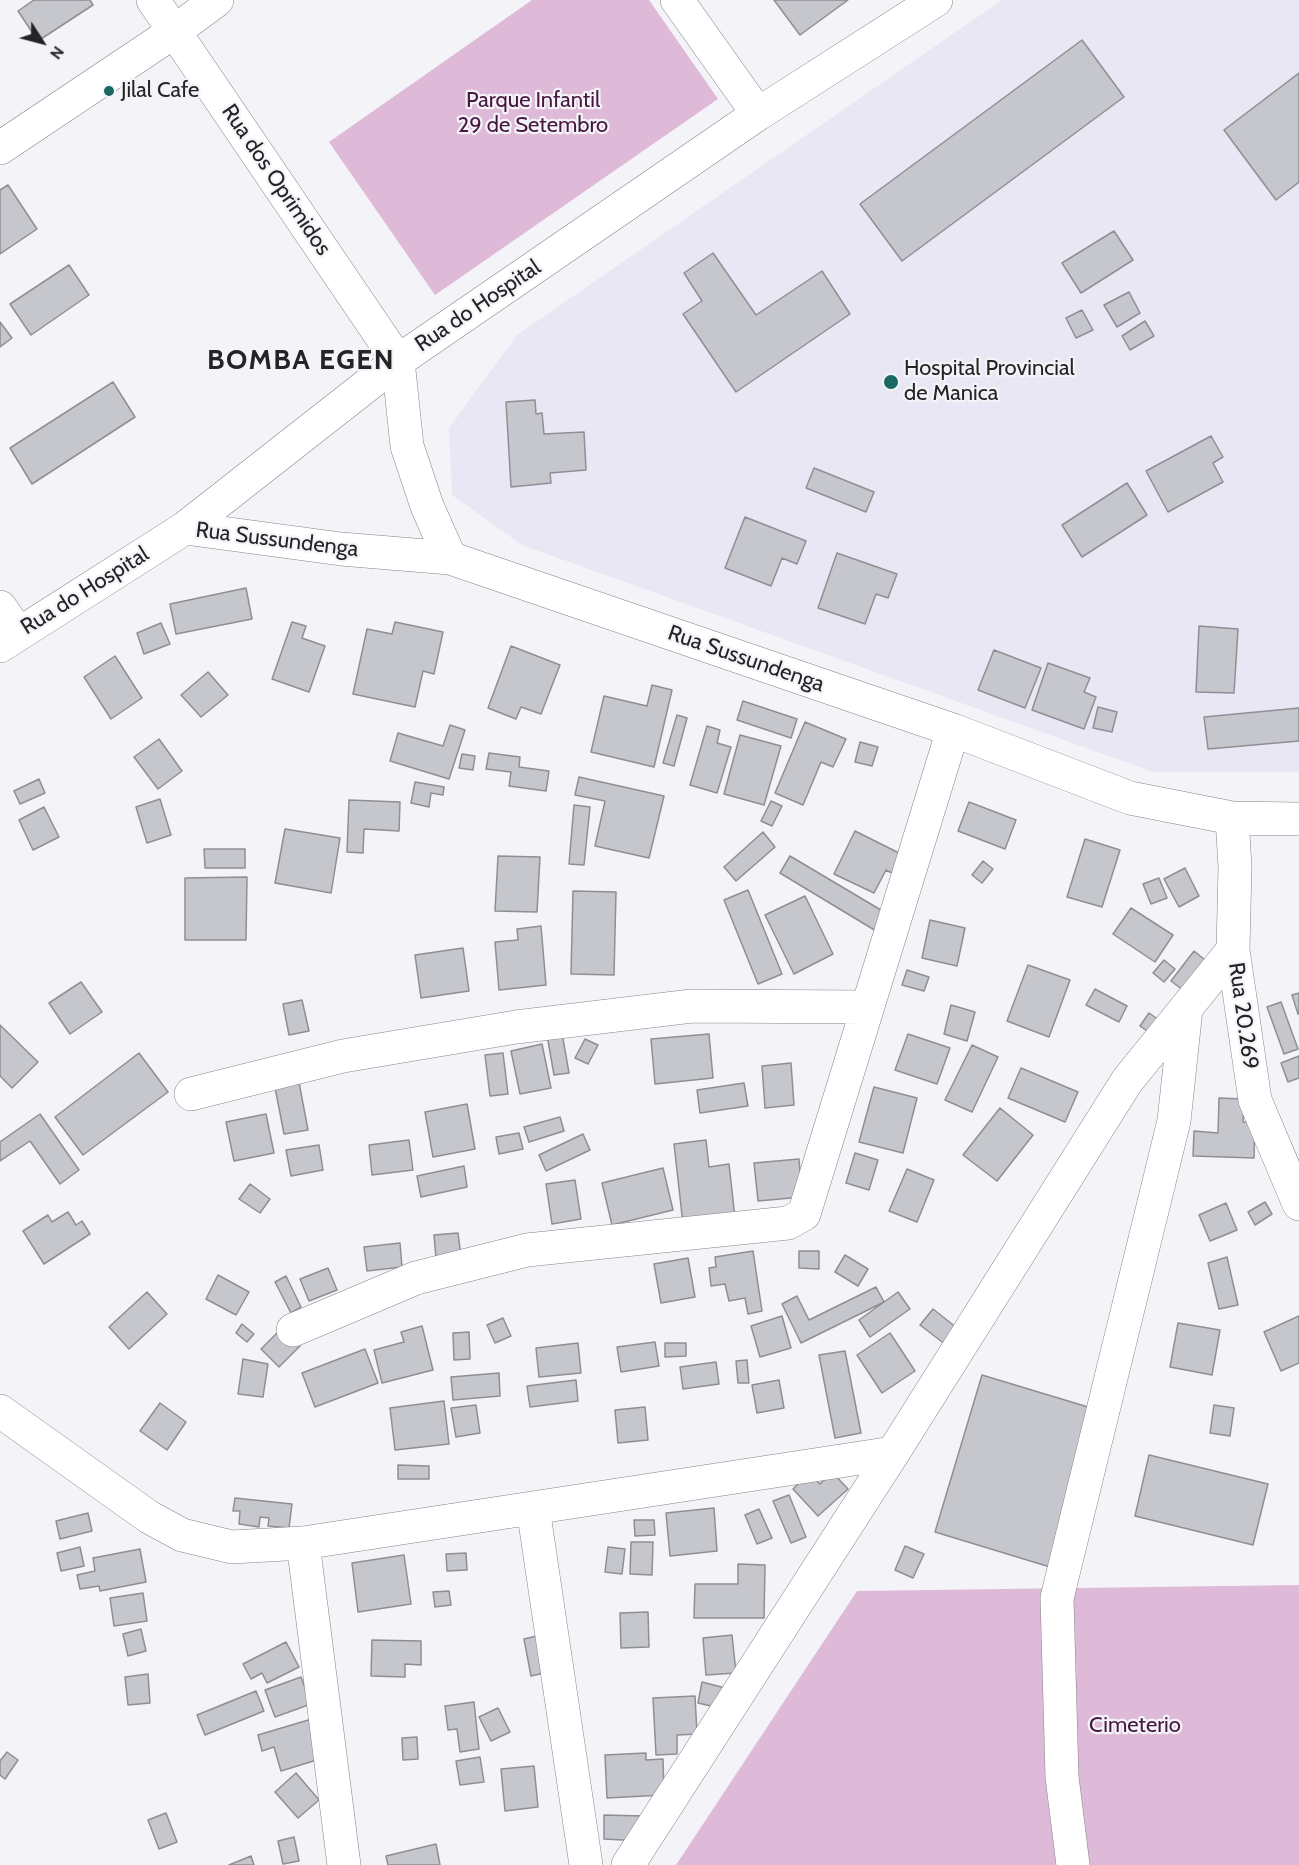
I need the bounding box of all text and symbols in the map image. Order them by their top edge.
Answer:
north arrow [12,12,72,72]
text: N [46,43,68,63]
place label: Jilal Cafe [121,78,199,104]
marker: Jilal Cafe [102,84,116,98]
park label: Parque Infantil 29 de Setembro [458,88,608,140]
street label: Rua dos Oprimidos [216,99,336,261]
street label: Rua do Hospital [410,254,546,358]
district label: BOMBA EGEN [207,344,395,378]
place label: Hospital Provincial de Manica [904,356,1075,408]
marker: Hospital Provincial de Manica [882,373,900,391]
street label: Rua Sussundenga [194,517,360,563]
street label: Rua do Hospital [16,541,154,641]
street label: Rua Sussundenga [664,620,828,698]
street label: Rua 20.269 [1222,961,1264,1071]
park label: Cimeterio [1089,1713,1181,1739]

